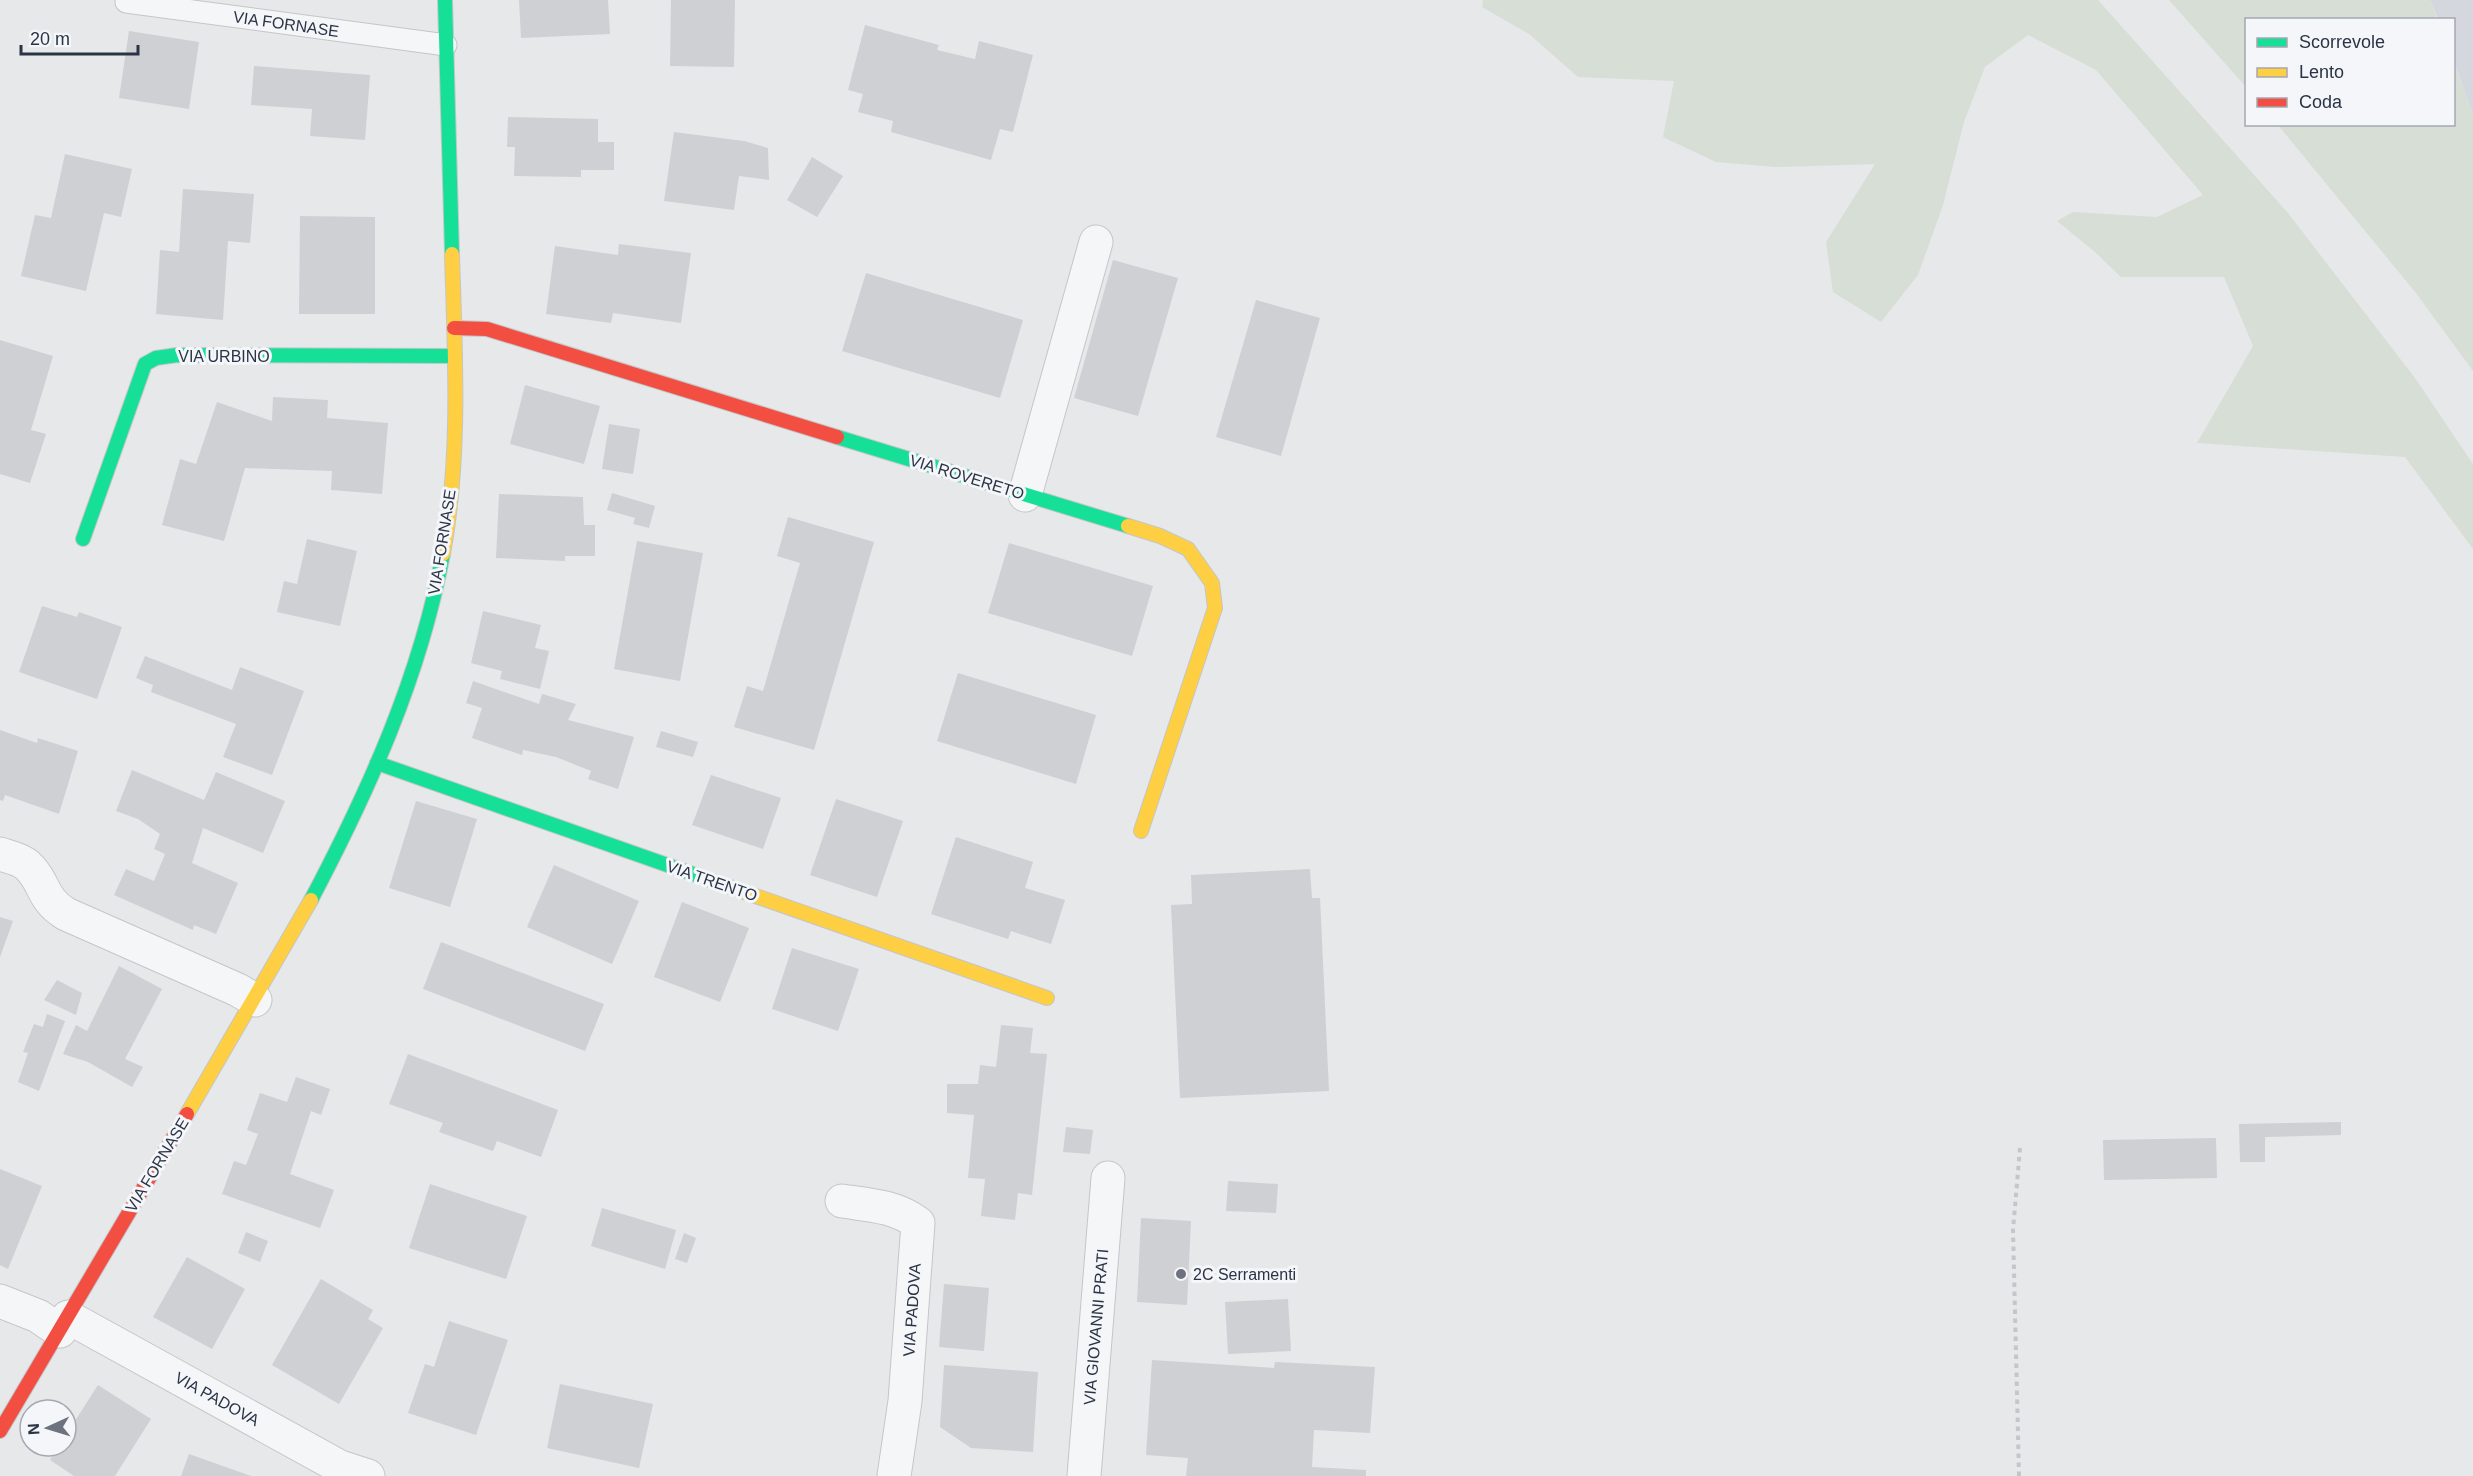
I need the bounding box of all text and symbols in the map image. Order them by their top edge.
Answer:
street label: VIA FORNASE [232,8,340,40]
scale bar [21,18,138,56]
legend [2245,18,2455,126]
text: 20 m [30,29,70,49]
text: Scorrevole [2299,32,2385,52]
text: Lento [2299,62,2344,82]
text: Coda [2299,92,2343,112]
street label: VIA URBINO [178,348,270,365]
street label: VIA ROVERETO [908,451,1026,503]
street label: VIA FORNASE [425,488,459,596]
street label: VIA TRENTO [665,858,759,904]
street label: VIA FORNASE [122,1115,192,1215]
street label: VIA GIOVANNI PRATI [1081,1248,1111,1406]
street label: VIA PADOVA [900,1262,924,1357]
place label: 2C Serramenti [1193,1266,1296,1283]
marker: 2C Serramenti [1174,1267,1188,1281]
street label: VIA PADOVA [172,1369,262,1429]
north arrow [18,1398,78,1458]
text: N [25,1423,42,1435]

